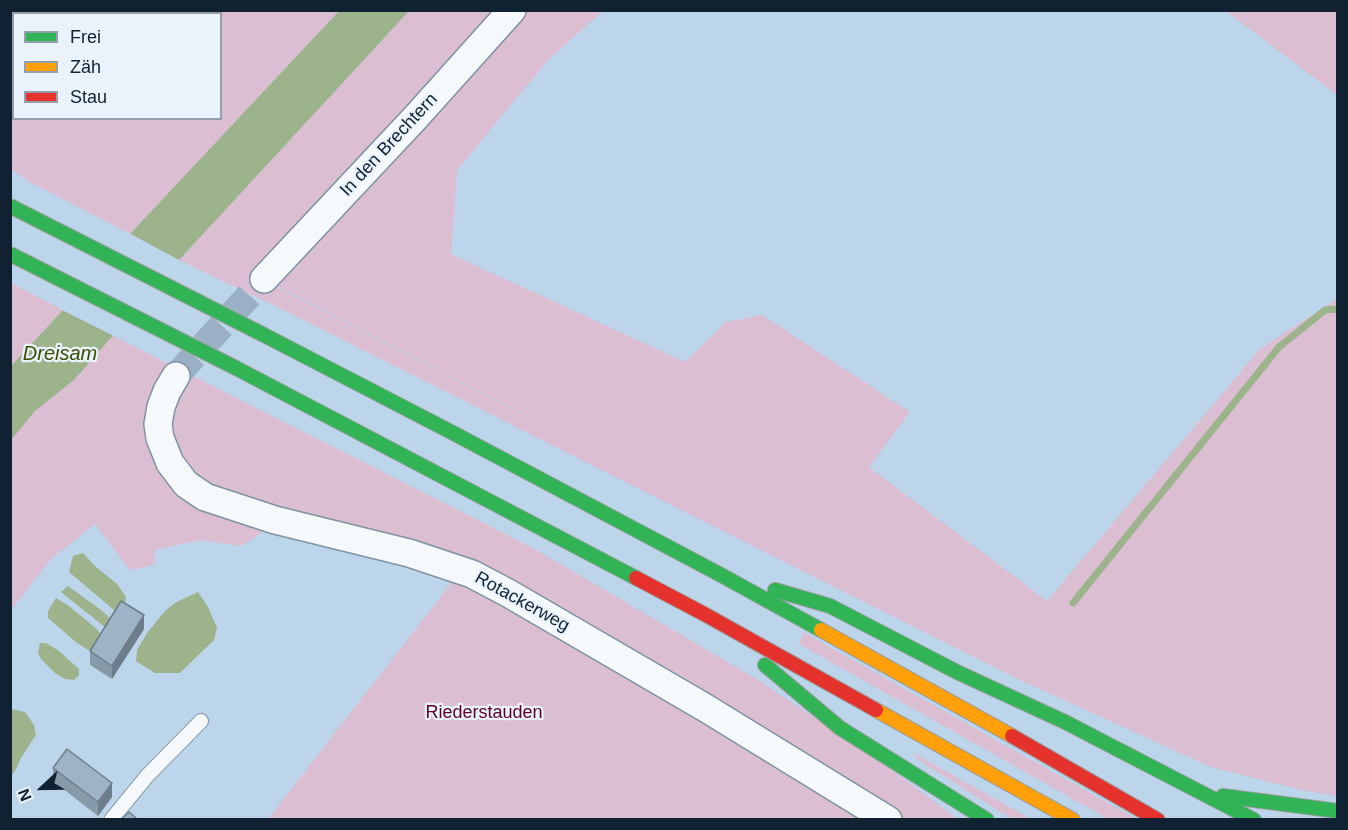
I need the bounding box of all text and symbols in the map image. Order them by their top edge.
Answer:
legend [12,12,222,120]
text: Frei [70,27,101,47]
text: Zäh [70,57,101,77]
text: Stau [70,87,107,107]
street label: In den Brechtern [336,89,442,201]
water label: Dreisam [23,342,97,366]
street label: Rotackerweg [471,567,573,637]
park label: Riederstauden [425,702,543,724]
north arrow [12,758,72,818]
text: N [15,786,35,803]

